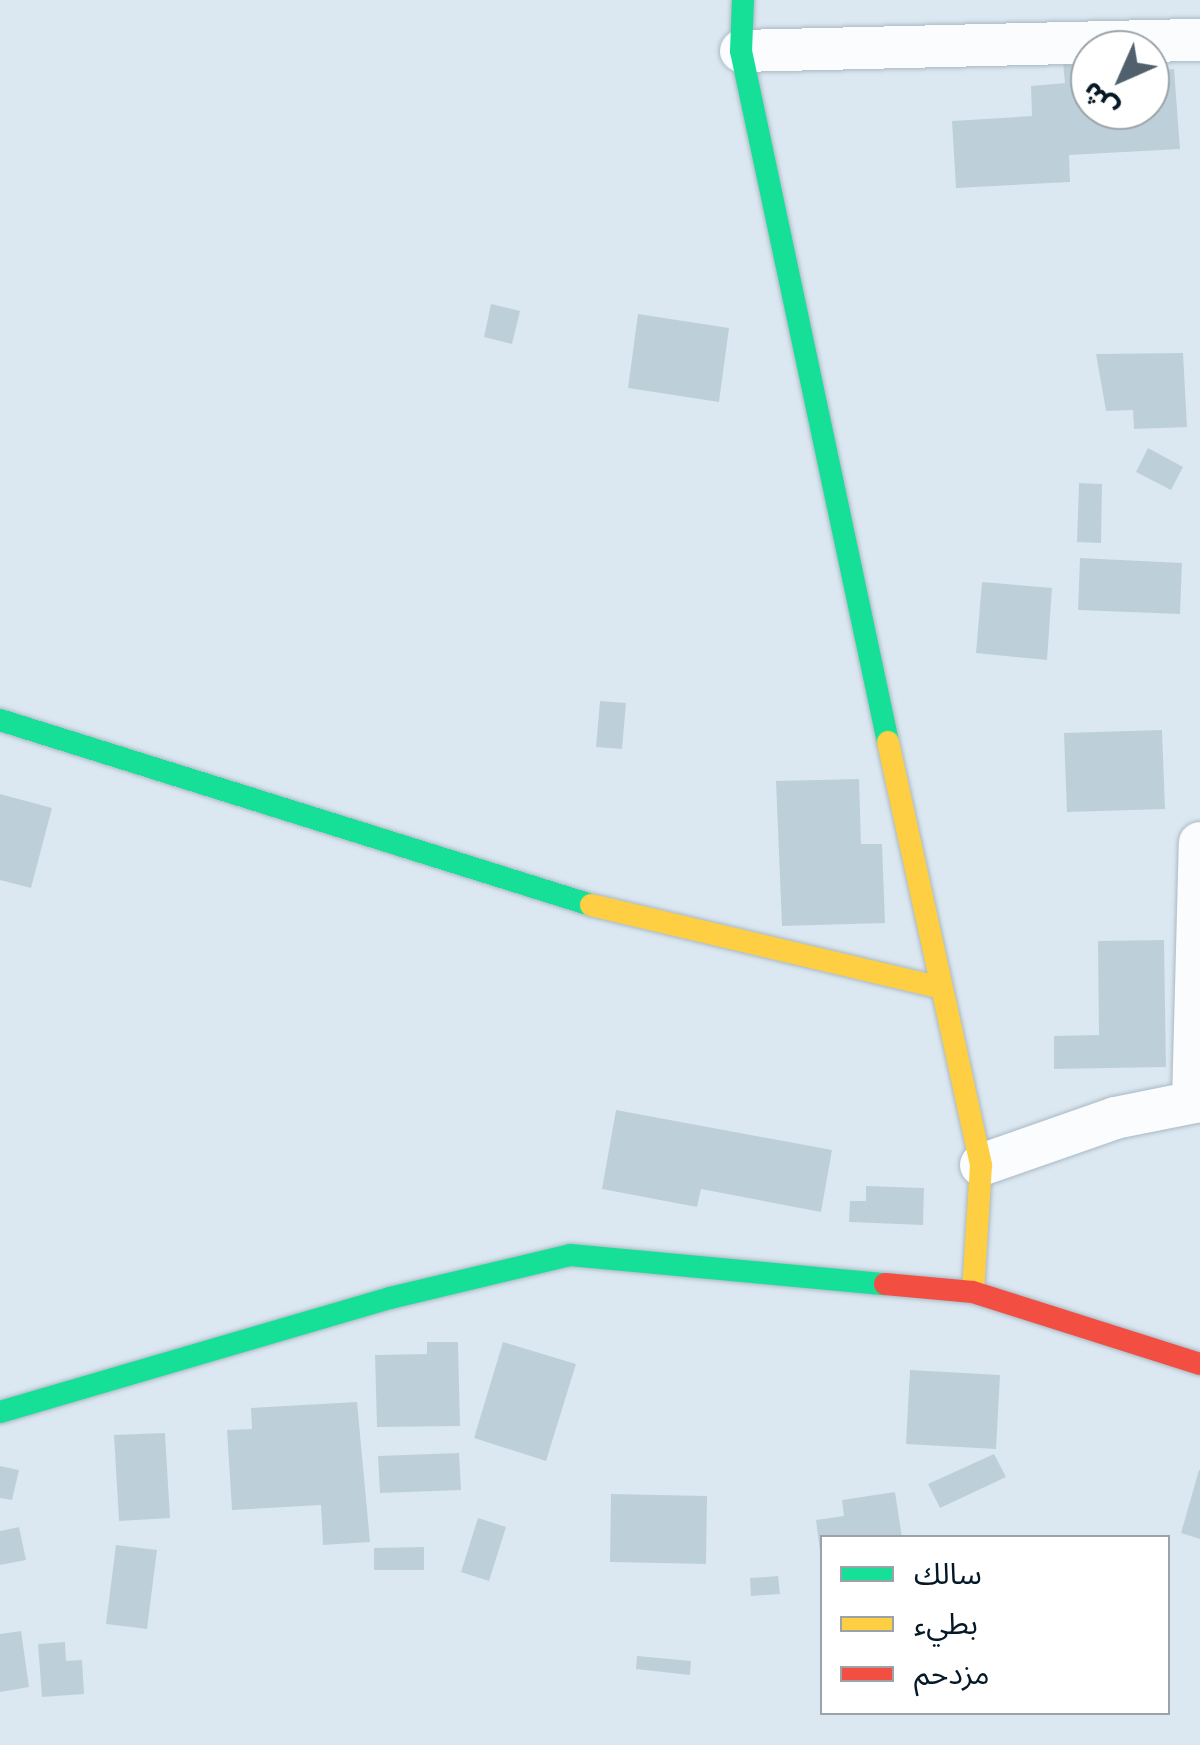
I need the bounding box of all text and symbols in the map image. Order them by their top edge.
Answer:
north arrow [1070,30,1170,130]
text: ش [1075,74,1126,125]
legend [820,1535,1170,1715]
text: سالك [914,1556,982,1593]
text: بطيء [914,1606,978,1643]
text: مزدحم [914,1656,990,1693]

